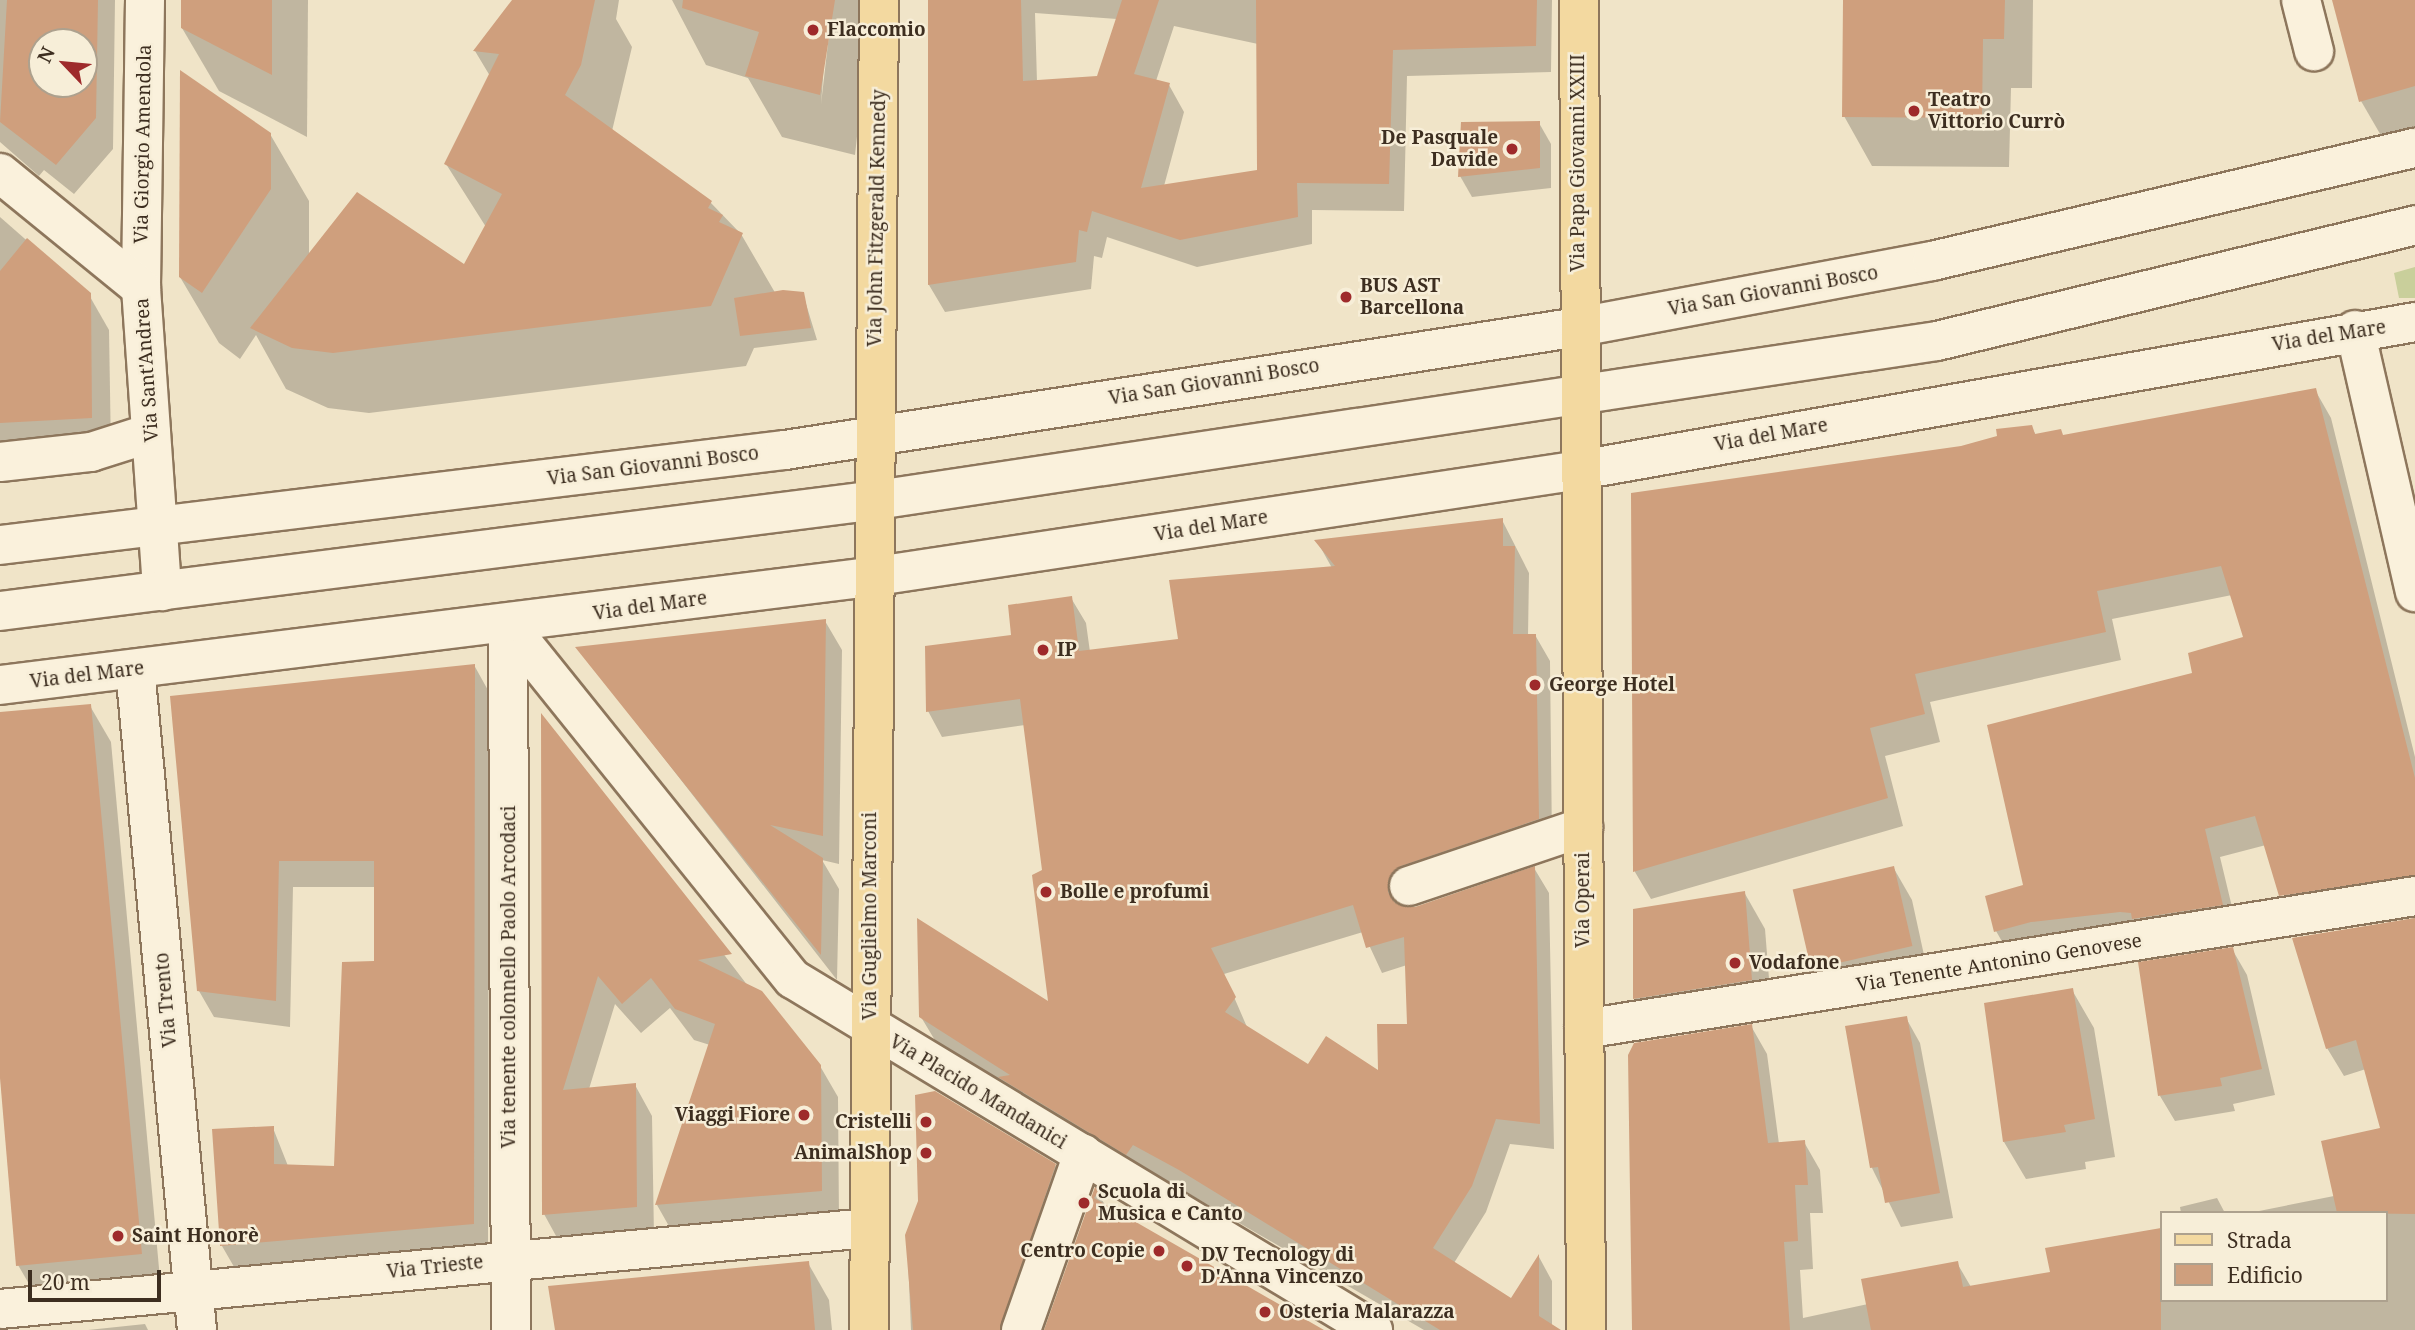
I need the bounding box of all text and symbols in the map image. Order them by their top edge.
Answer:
place label: Flaccomio [827,19,926,41]
marker: Flaccomio [805,22,821,38]
north arrow [28,28,98,98]
text: N [31,42,61,67]
street label: Via Giorgio Amendola [130,44,156,244]
street label: Via Papa Giovanni XXIII [1567,54,1589,272]
street label: Via John Fitzgerald Kennedy [863,89,891,347]
place label: Teatro Vittorio Currò [1928,89,2065,133]
marker: Teatro Vittorio Currò [1906,103,1922,119]
place label: De Pasquale Davide [1381,127,1498,171]
marker: De Pasquale Davide [1504,141,1520,157]
street label: Via San Giovanni Bosco [1666,261,1880,321]
place label: BUS AST Barcellona [1360,275,1464,319]
marker: BUS AST Barcellona [1338,289,1354,305]
street label: Via Sant'Andrea [131,297,163,443]
street label: Via del Mare [2271,316,2387,356]
street label: Via San Giovanni Bosco [1107,354,1321,410]
street label: Via del Mare [1712,414,1830,456]
street label: Via San Giovanni Bosco [546,442,760,490]
street label: Via del Mare [1153,506,1269,546]
street label: Via del Mare [592,587,708,625]
place label: IP [1057,639,1077,661]
marker: IP [1035,642,1051,658]
street label: Via del Mare [29,657,145,693]
place label: George Hotel [1549,674,1675,696]
marker: George Hotel [1527,677,1543,693]
street label: Via tenente colonnello Paolo Arcodaci [498,806,520,1148]
street label: Via Guglielmo Marconi [859,812,881,1020]
street label: Via Operai [1572,852,1594,948]
place label: Bolle e profumi [1060,881,1209,903]
marker: Bolle e profumi [1038,884,1054,900]
street label: Via Tenente Antonino Genovese [1855,929,2143,997]
street label: Via Trento [150,952,182,1048]
place label: Vodafone [1749,952,1839,974]
marker: Vodafone [1727,955,1743,971]
street label: Via Placido Mandanici [885,1030,1071,1154]
place label: Viaggi Fiore [675,1104,790,1126]
marker: Viaggi Fiore [796,1107,812,1123]
place label: Cristelli [835,1111,912,1133]
marker: Cristelli [918,1114,934,1130]
place label: AnimalShop [794,1142,912,1164]
marker: AnimalShop [918,1145,934,1161]
place label: Scuola di Musica e Canto [1098,1181,1243,1225]
marker: Scuola di Musica e Canto [1076,1195,1092,1211]
legend [2160,1211,2387,1302]
place label: Saint Honorè [132,1225,259,1247]
text: Strada [2227,1226,2292,1254]
marker: Saint Honorè [110,1228,126,1244]
place label: Centro Copie [1020,1240,1145,1262]
marker: Centro Copie [1151,1243,1167,1259]
place label: DV Tecnology di D'Anna Vincenzo [1201,1244,1363,1288]
street label: Via Trieste [386,1251,484,1283]
scale bar [32,1256,164,1300]
marker: DV Tecnology di D'Anna Vincenzo [1179,1258,1195,1274]
text: Edificio [2227,1261,2303,1289]
text: 20 m [41,1268,90,1296]
place label: Osteria Malarazza [1279,1301,1455,1323]
marker: Osteria Malarazza [1257,1304,1273,1320]

